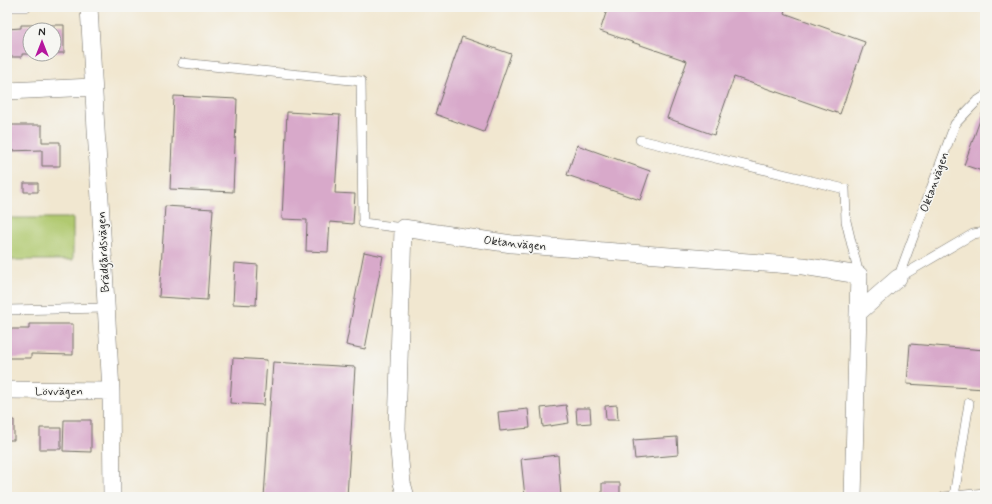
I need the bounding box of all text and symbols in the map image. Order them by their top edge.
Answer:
north arrow [22,22,62,62]
text: N [38,26,46,40]
street label: Oktanvägen [917,150,953,215]
street label: Brädgårdsvägen [94,211,115,293]
street label: Oktanvägen [483,233,547,255]
street label: Lövvägen [35,384,83,400]

